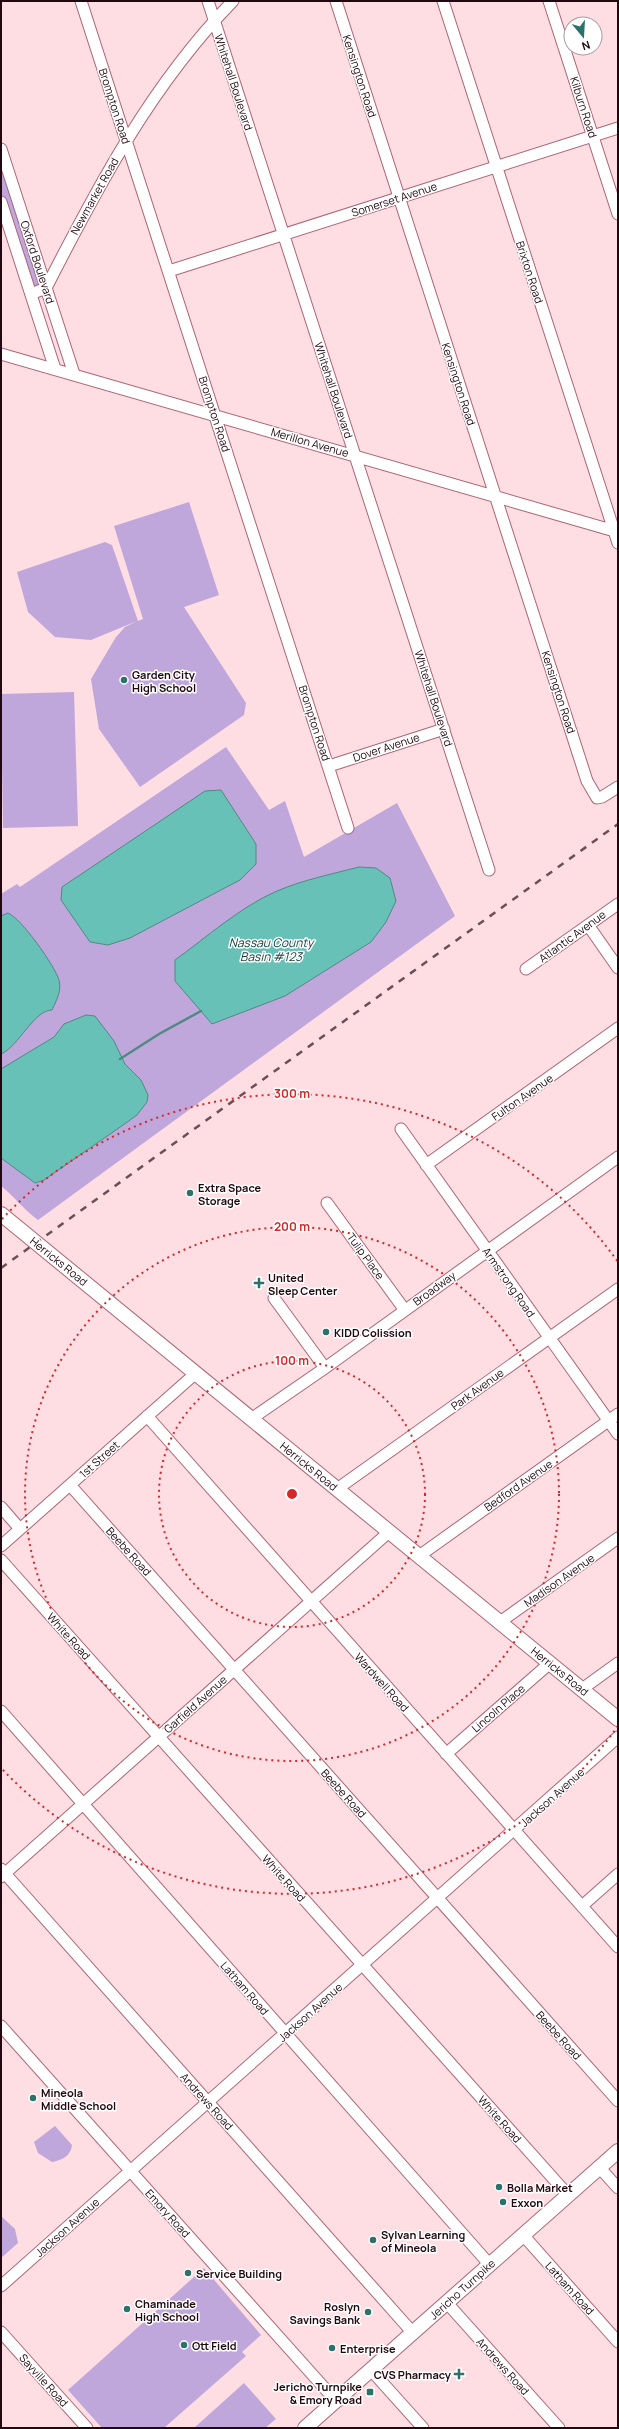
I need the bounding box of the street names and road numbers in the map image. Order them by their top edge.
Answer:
street label: Whitehall Boulevard [211,32,257,132]
street label: Kensington Road [340,33,380,119]
street label: Brompton Road [96,66,134,146]
street label: Kilburn Road [567,74,601,140]
street label: Newmarket Road [67,155,121,237]
street label: Somerset Avenue [349,178,439,220]
street label: Oxford Boulevard [17,218,59,306]
street label: Brixton Road [513,239,547,305]
street label: Whitehall Boulevard [311,340,357,440]
street label: Kensington Road [439,341,479,427]
street label: Brompton Road [196,374,234,454]
street label: Merillon Avenue [269,424,351,460]
street label: Whitehall Boulevard [411,648,457,748]
street label: Kensington Road [539,649,579,735]
street label: Brompton Road [296,683,334,763]
street label: Dover Avenue [351,729,422,765]
street label: Atlantic Avenue [536,906,609,965]
street label: Fulton Avenue [488,1070,556,1124]
street label: Tulip Place [344,1230,388,1283]
street label: Herricks Road [27,1233,91,1289]
street label: Armstrong Road [479,1244,539,1320]
street label: Broadway [410,1267,459,1309]
street label: Park Avenue [448,1364,507,1413]
street label: 1st Street [76,1437,122,1481]
street label: Herricks Road [277,1438,341,1494]
street label: Bedford Avenue [481,1456,556,1514]
street label: Beebe Road [103,1523,155,1579]
street label: Madison Avenue [521,1550,598,1610]
street label: White Road [44,1609,94,1663]
street label: Herricks Road [528,1643,592,1699]
street label: Wardwell Road [352,1649,412,1715]
street label: Garfield Avenue [160,1671,230,1736]
street label: Lincoln Place [468,1680,528,1735]
street label: Jackson Avenue [517,1764,588,1830]
street label: Beebe Road [318,1765,370,1821]
street label: White Road [259,1851,309,1905]
street label: Latham Road [218,1958,272,2018]
street label: Jackson Avenue [275,1979,346,2045]
street label: Beebe Road [533,2007,585,2063]
street label: Andrews Road [177,2069,237,2133]
street label: White Road [475,2092,525,2146]
street label: Emory Road [142,2186,194,2240]
street label: Jackson Avenue [32,2194,103,2260]
street label: Jericho Turnpike [426,2255,498,2322]
street label: Latham Road [542,2258,598,2318]
street label: Andrews Road [473,2334,533,2398]
street label: Sayville Road [16,2350,72,2410]

